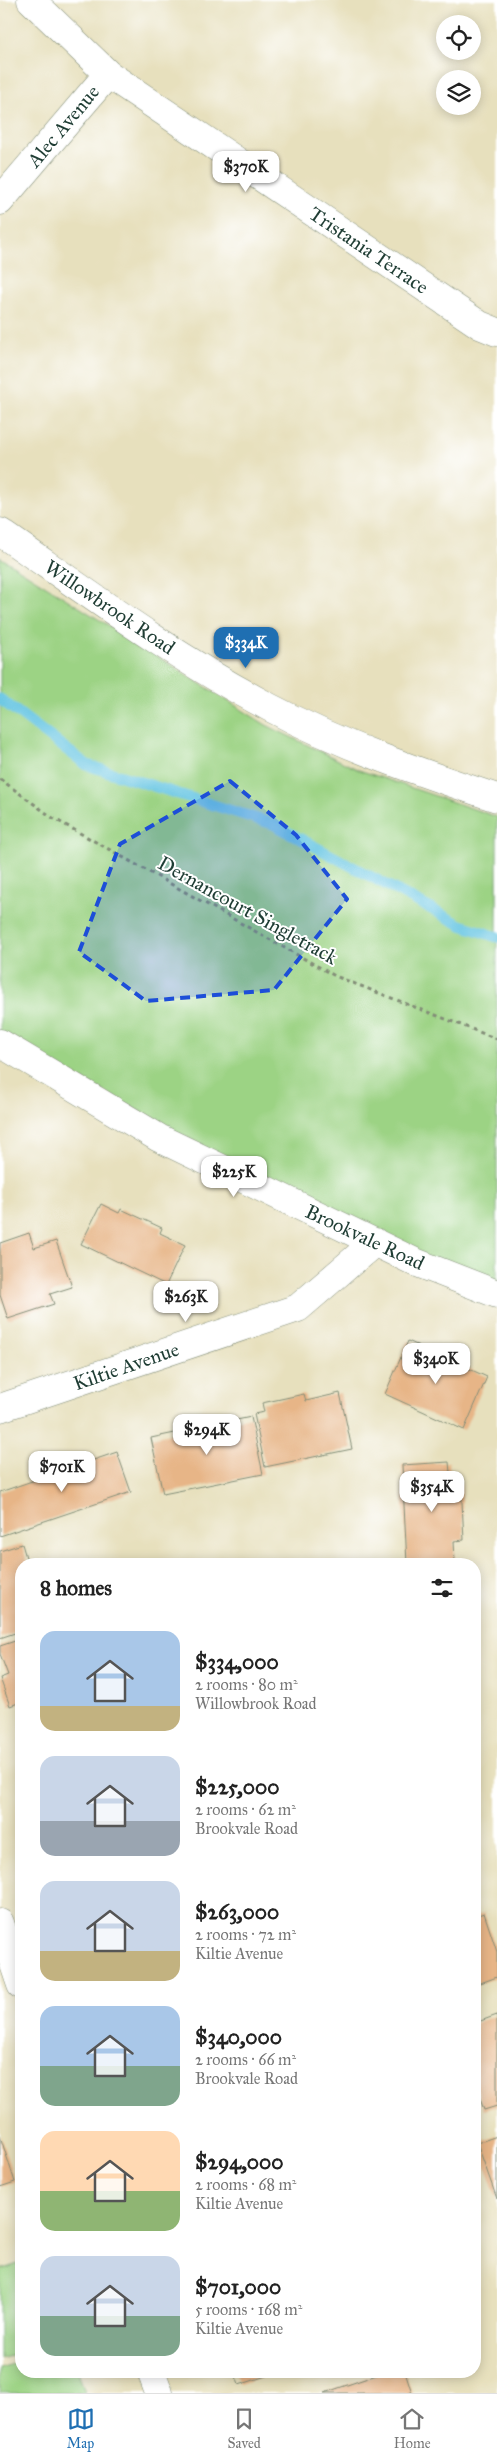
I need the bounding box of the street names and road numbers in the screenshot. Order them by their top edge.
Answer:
street label: Alec Avenue [21,80,104,173]
street label: Tristania Terrace [305,201,433,299]
street label: Willowbrook Road [40,555,180,659]
street label: Dernancourt Singletrack [154,851,343,971]
street label: Brookvale Road [302,1199,428,1275]
street label: Kiltie Avenue [70,1337,182,1395]

